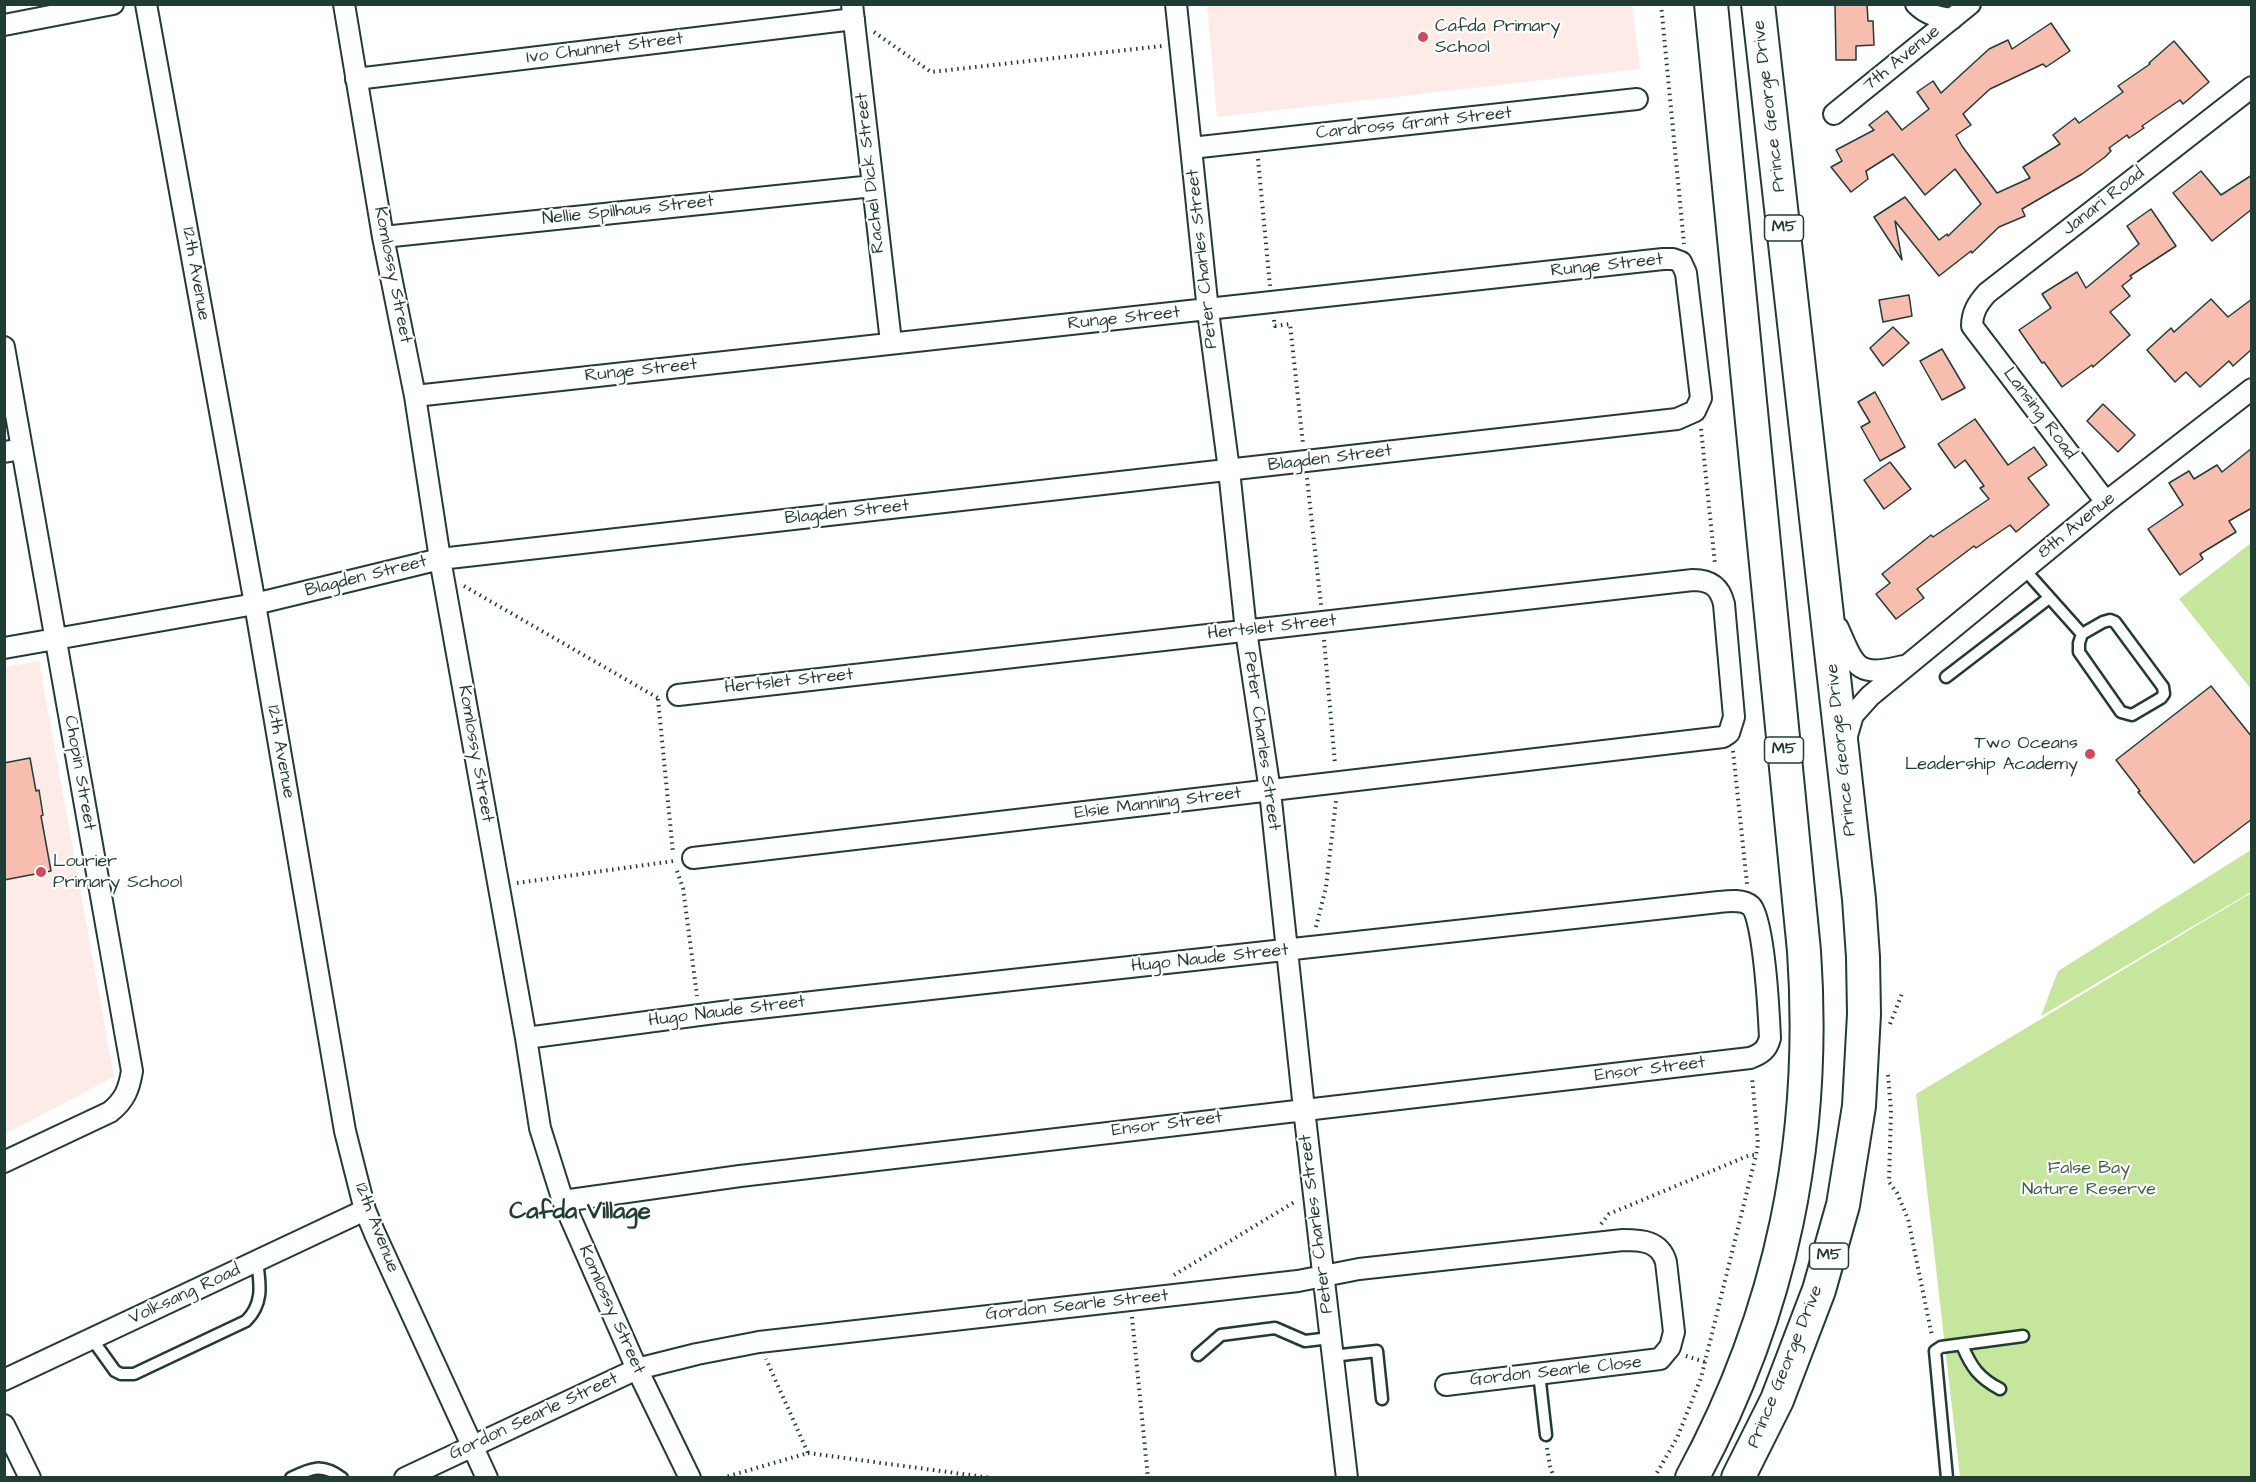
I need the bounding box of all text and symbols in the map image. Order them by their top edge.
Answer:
place label: Cafda Primary School [1435,16,1560,58]
street label: Prince George Drive [1749,19,1791,193]
street label: 7th Avenue [1859,21,1945,97]
street label: Ivo Chunnet Street [525,29,685,69]
marker: Cafda Primary School [1416,30,1430,44]
street label: Rachel Dick Street [852,91,890,255]
street label: Cardross Grant Street [1315,103,1513,145]
street label: Janari Road [2059,163,2149,241]
street label: Peter Charles Street [1183,168,1223,350]
street label: Nellie Spilhaus Street [541,191,715,231]
street label: Komlossy Street [368,205,416,345]
road number: M5 [1764,215,1804,241]
street label: 12th Avenue [176,226,214,322]
street label: Runge Street [1550,249,1664,283]
street label: Runge Street [1067,302,1181,336]
street label: Runge Street [584,354,698,388]
street label: Lansing Road [1998,364,2080,464]
street label: Blagden Street [1267,441,1393,477]
street label: 8th Avenue [2034,488,2120,564]
street label: Blagden Street [784,496,910,530]
street label: Blagden Street [303,551,429,603]
street label: Hertslet Street [1206,610,1338,646]
street label: Peter Charles Street [1238,650,1284,832]
street label: Prince George Drive [1822,663,1862,837]
street label: Hertslet Street [723,664,855,700]
street label: Komlossy Street [452,684,498,824]
street label: 12th Avenue [261,704,299,800]
street label: Chopin Street [58,714,100,832]
place label: Two Oceans Leadership Academy [1905,733,2078,776]
road number: M5 [1764,737,1804,763]
marker: Two Oceans Leadership Academy [2083,747,2097,761]
street label: Elsie Manning Street [1073,783,1243,825]
place label: Lourier Primary School [53,851,182,894]
marker: Lourier Primary School [34,865,48,879]
street label: Hugo Naude Street [1130,940,1290,978]
street label: Hugo Naude Street [647,992,807,1032]
street label: Ensor Street [1593,1052,1707,1088]
street label: Ensor Street [1110,1107,1224,1143]
street label: Peter Charles Street [1295,1133,1339,1315]
park label: False Bay Nature Reserve [2022,1158,2156,1200]
street label: 12th Avenue [349,1180,403,1276]
district label: Cafda Village [509,1199,651,1227]
street label: Komlossy Street [573,1242,649,1378]
road number: M5 [1810,1243,1848,1269]
street label: Volksang Road [126,1260,244,1330]
street label: Prince George Drive [1744,1283,1828,1451]
street label: Gordon Searle Street [984,1286,1170,1326]
street label: Gordon Searle Close [1469,1352,1643,1392]
street label: Gordon Searle Street [446,1368,622,1466]

